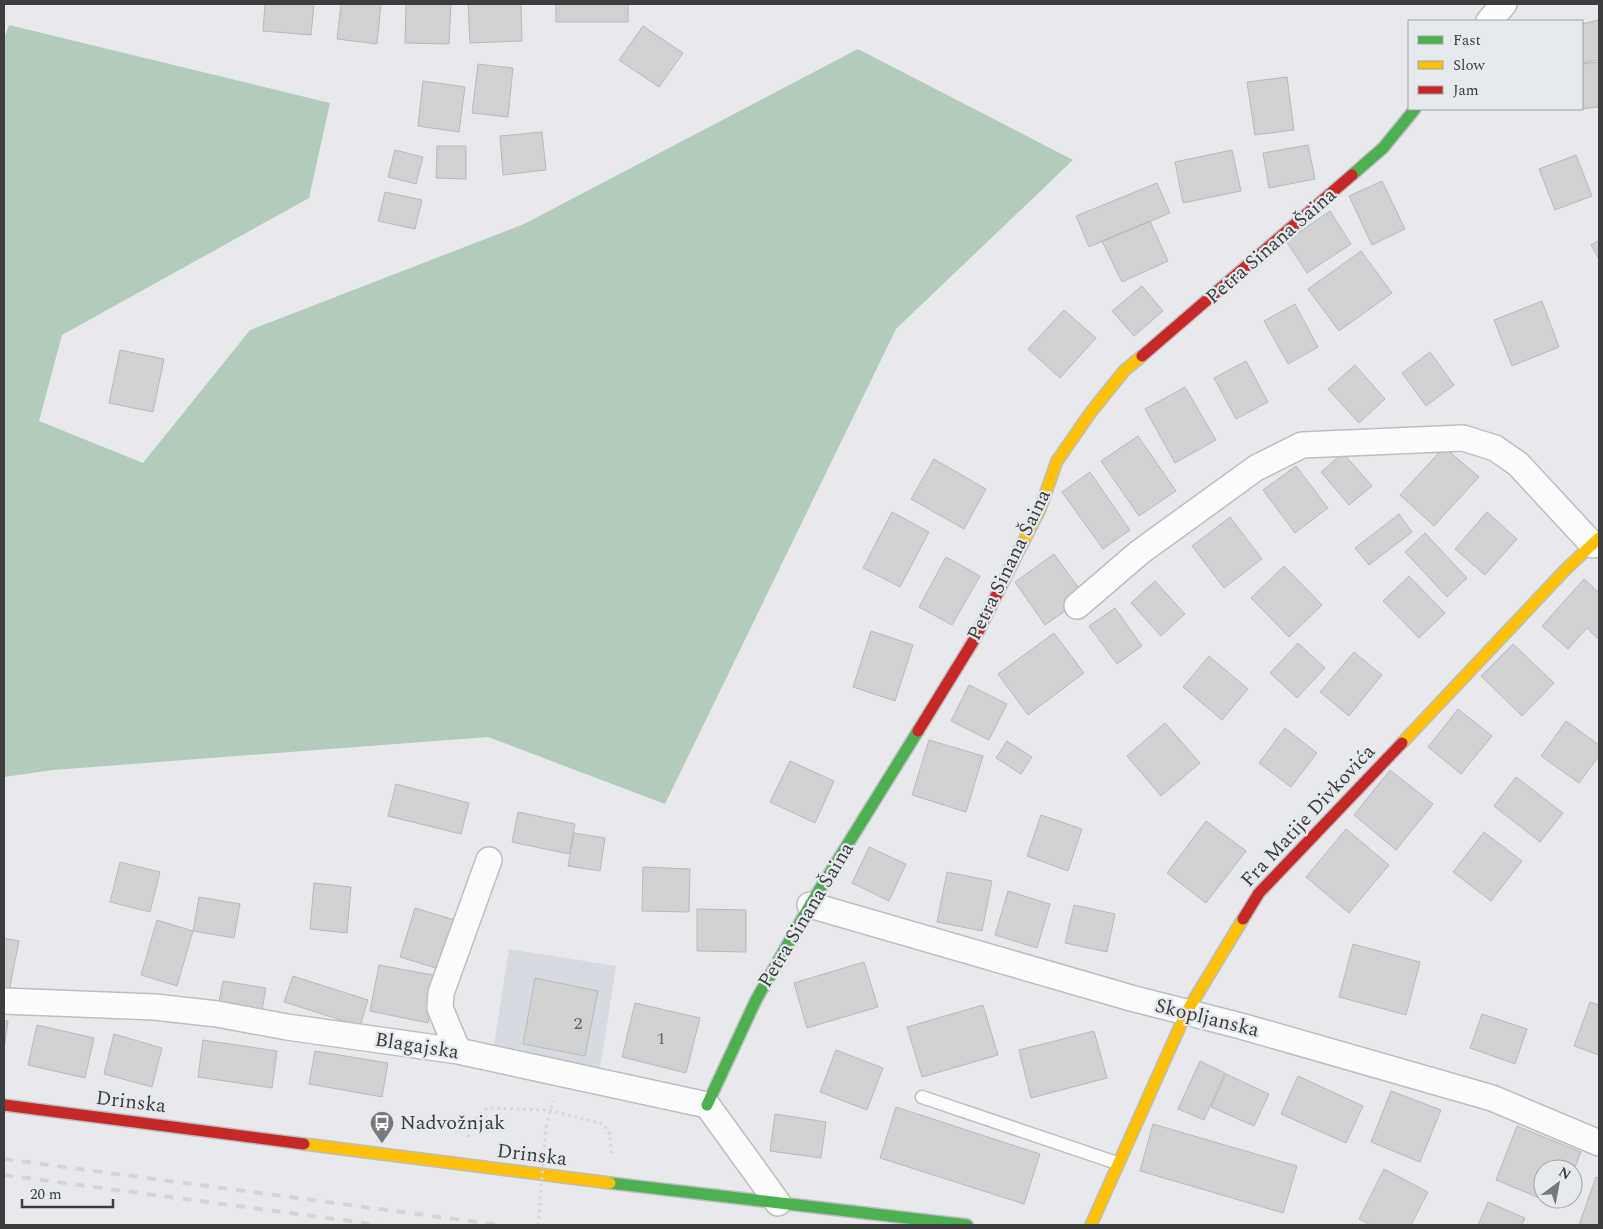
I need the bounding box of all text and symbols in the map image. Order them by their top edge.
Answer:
legend [1408,20,1583,110]
text: Fast [1453,29,1481,52]
text: Slow [1453,54,1485,77]
text: Jam [1453,79,1479,102]
street label: Petra Sinana Šaina [1199,180,1343,311]
street label: Petra Sinana Šaina [959,484,1059,646]
street label: Fra Matije Divkovića [1234,738,1383,894]
street label: Petra Sinana Šaina [751,836,861,994]
street label: Skopljanska [1152,991,1262,1045]
house number: 2 [574,1010,583,1037]
street label: Blagajska [373,1025,461,1067]
house number: 1 [657,1025,666,1052]
street label: Drinska [94,1083,168,1121]
place label: Nadvožnjak [400,1108,505,1138]
bus stop icon: Nadvožnjak [369,1110,395,1144]
street label: Drinska [495,1136,569,1174]
north arrow [1533,1159,1583,1209]
text: N [1554,1161,1575,1185]
scale bar [22,1176,114,1208]
text: 20 m [30,1183,62,1206]

